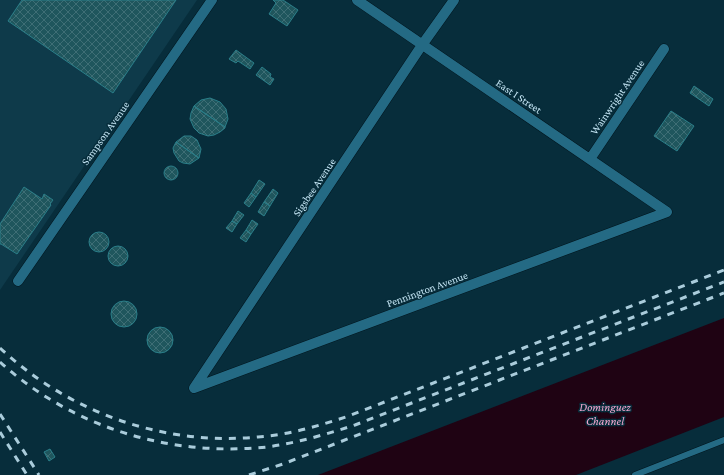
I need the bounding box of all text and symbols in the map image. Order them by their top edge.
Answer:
street label: Wainwright Avenue [588,57,647,137]
street label: East I Street [494,76,544,116]
street label: Sampson Avenue [79,99,132,168]
street label: Sigsbee Avenue [290,156,339,219]
street label: Pennington Avenue [385,269,470,310]
water label: Dominguez Channel [579,400,631,428]

